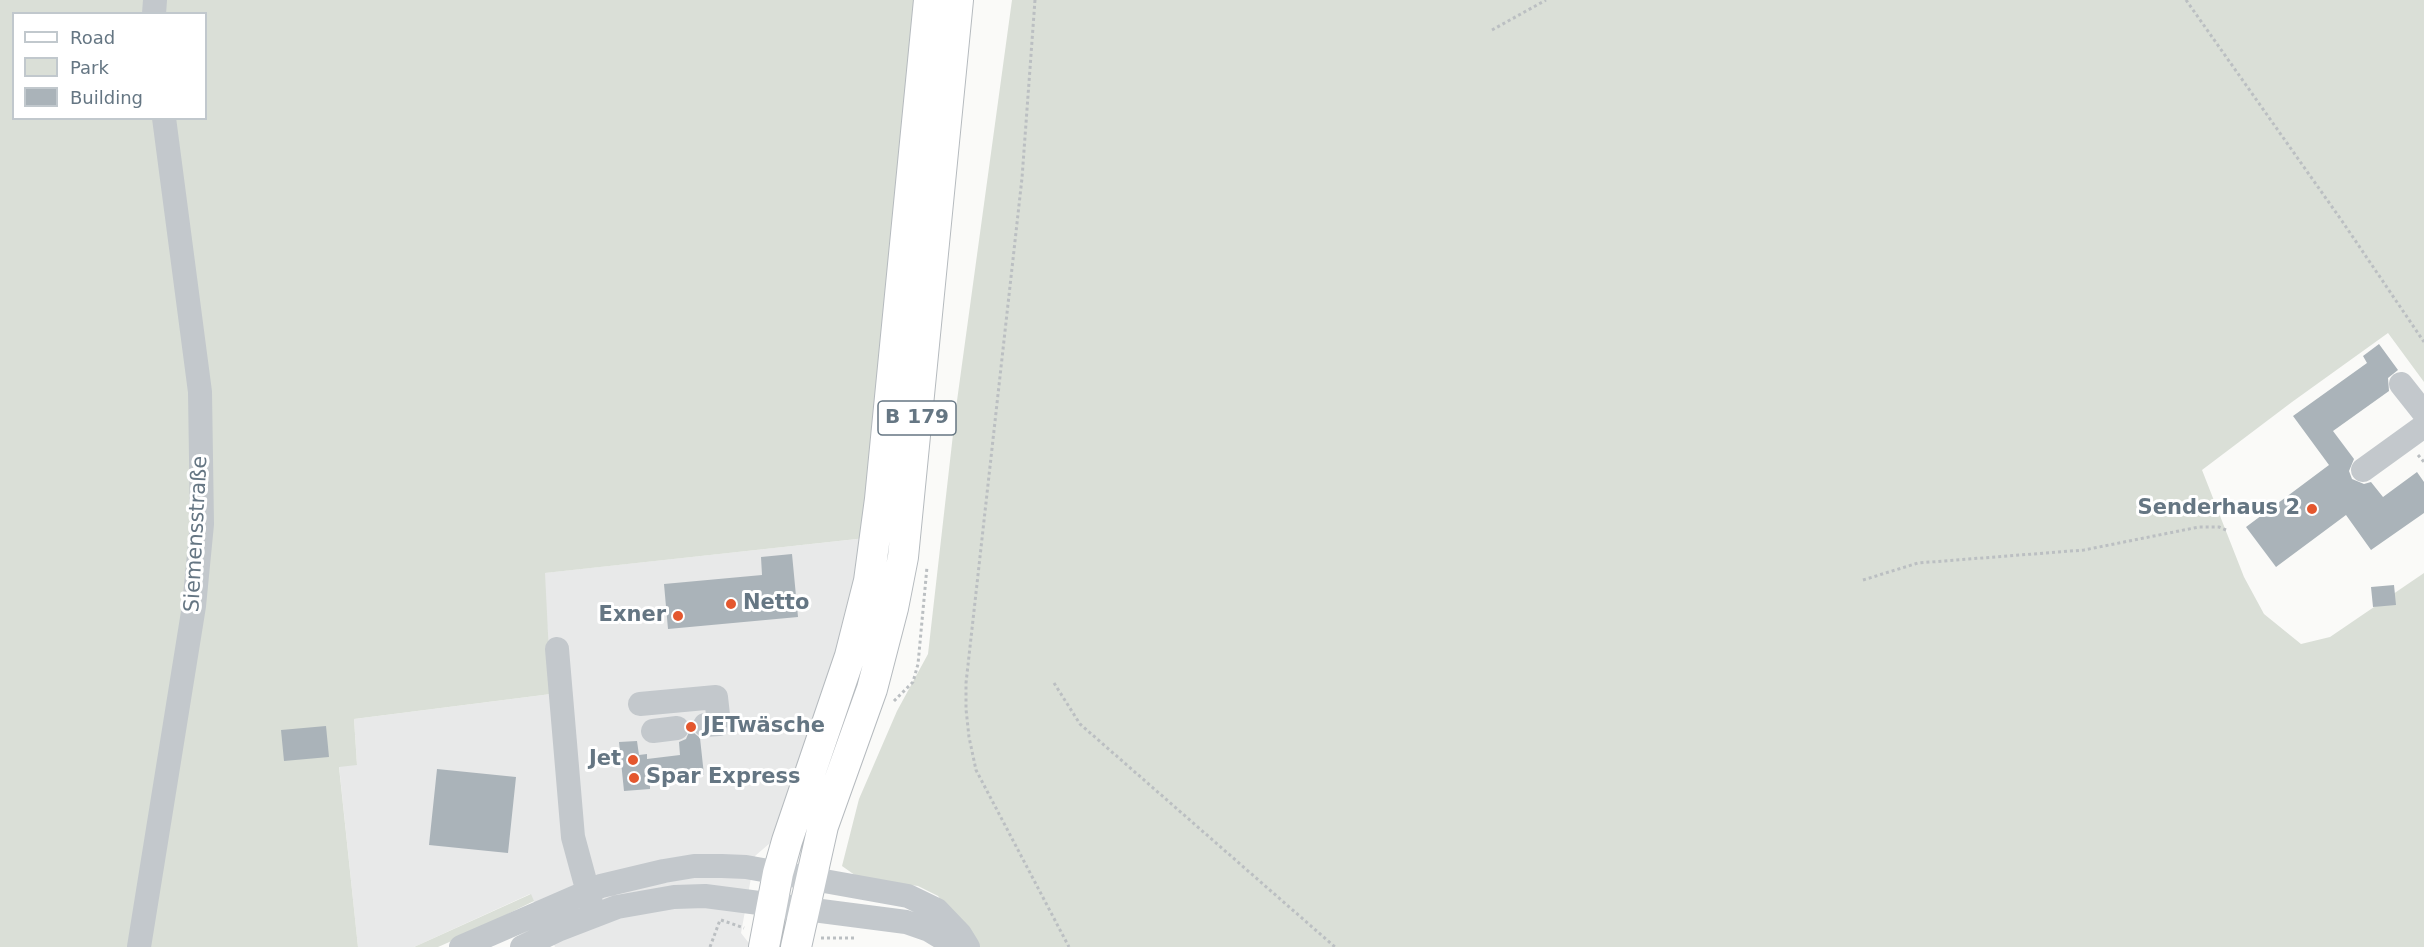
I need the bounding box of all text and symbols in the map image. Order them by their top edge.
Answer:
legend [12,12,207,120]
text: Road [70,27,115,48]
text: Park [70,57,109,78]
text: Building [70,87,143,108]
road number: B 179 [878,401,956,435]
street label: Siemensstraße [180,455,214,613]
place label: Senderhaus 2 [2138,496,2300,522]
marker: Senderhaus 2 [2305,502,2319,516]
place label: Netto [743,591,809,617]
marker: Netto [724,597,738,611]
place label: Exner [599,603,666,629]
marker: Exner [671,609,685,623]
place label: JETwäsche [703,714,825,740]
marker: JETwäsche [684,720,698,734]
place label: Jet [589,747,621,773]
marker: Jet [626,753,640,767]
place label: Spar Express [646,765,801,791]
marker: Spar Express [627,771,641,785]

